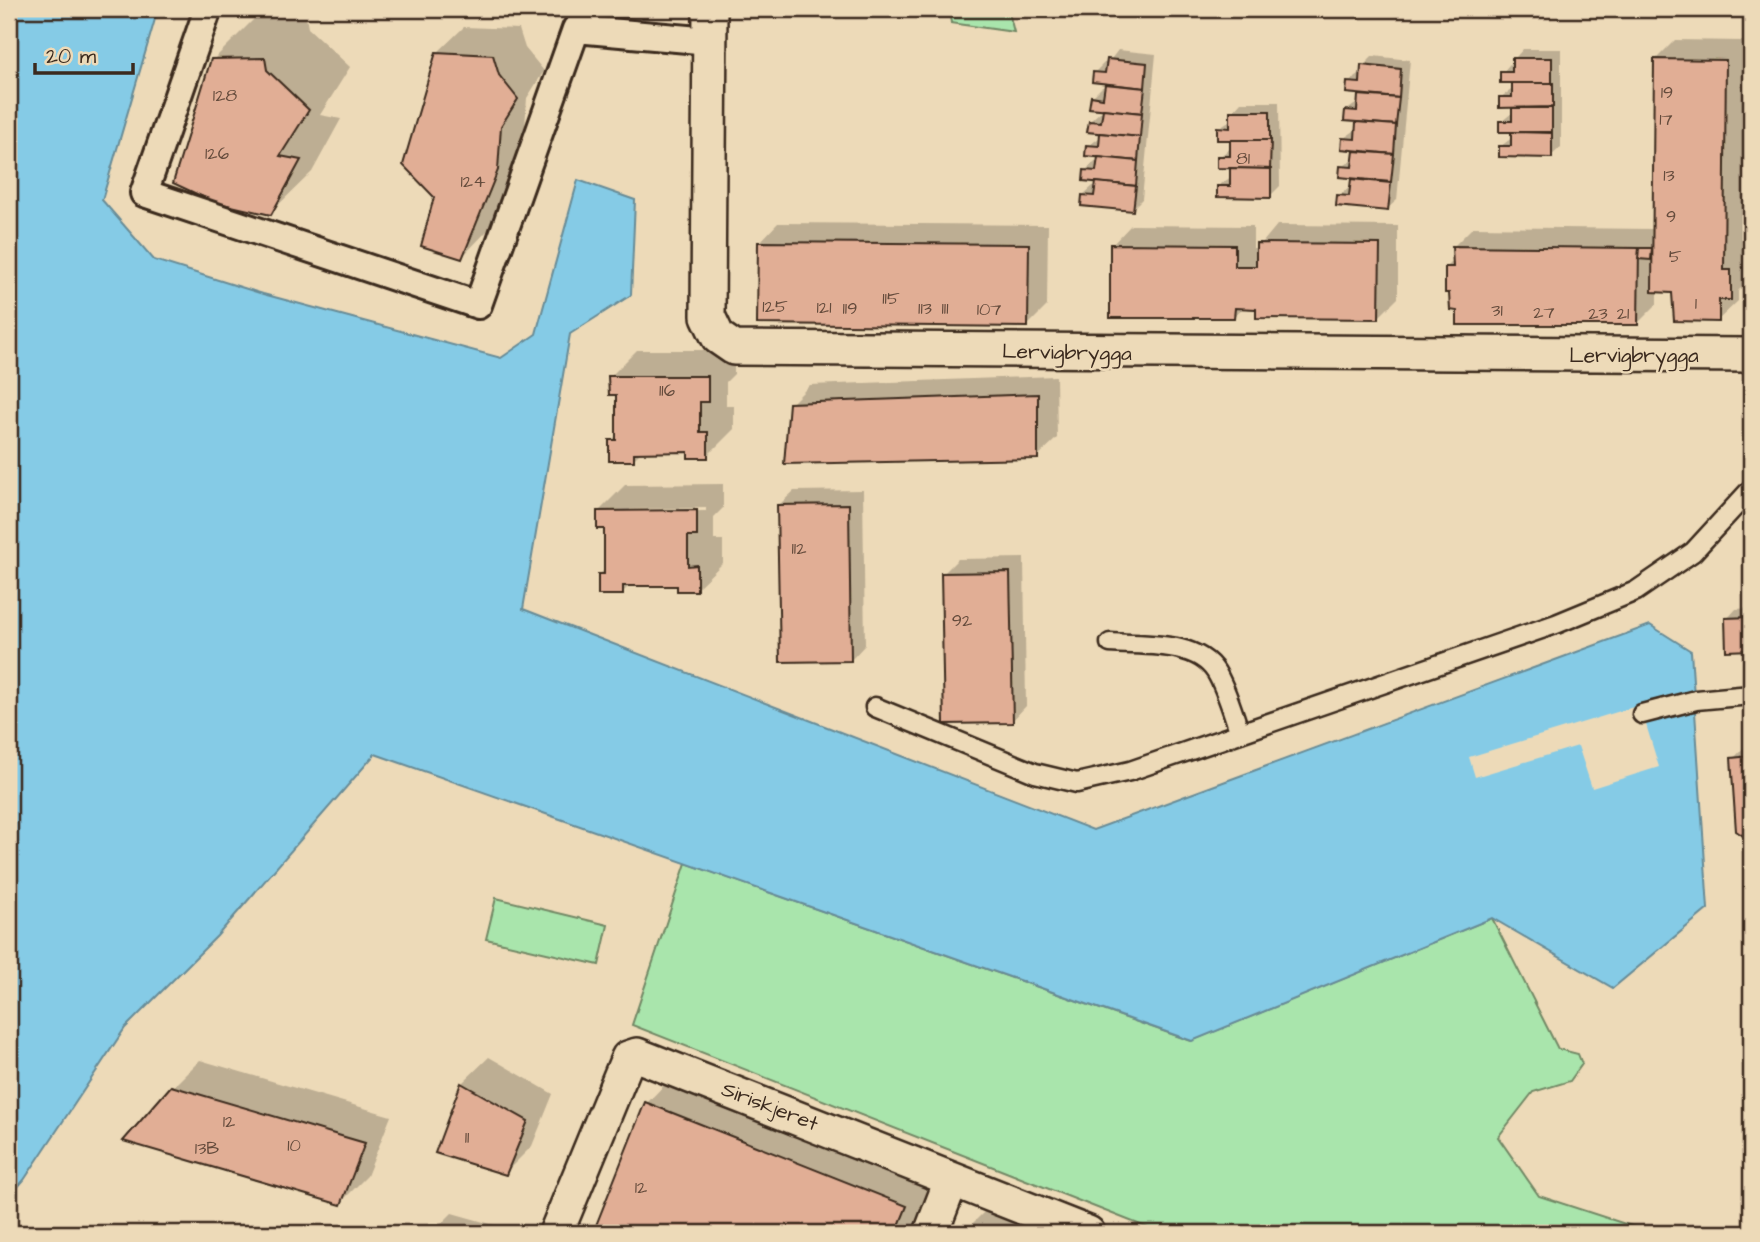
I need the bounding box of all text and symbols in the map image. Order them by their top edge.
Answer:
scale bar [35,32,133,76]
text: 20 m [46,42,97,71]
house number: 19 [1661,80,1673,105]
house number: 128 [213,83,237,108]
house number: 17 [1659,107,1673,132]
house number: 126 [205,141,229,166]
house number: 81 [1236,146,1250,171]
house number: 13 [1663,163,1675,188]
house number: 124 [461,169,485,194]
house number: 9 [1666,204,1676,229]
house number: 5 [1669,244,1682,269]
house number: 115 [882,286,900,311]
house number: 1 [1695,291,1697,316]
house number: 125 [762,294,788,319]
house number: 121 [817,295,831,320]
house number: 119 [843,296,857,321]
house number: 113 [918,296,932,321]
house number: 111 [942,296,948,321]
house number: 107 [977,297,1001,322]
house number: 31 [1491,298,1503,323]
house number: 27 [1533,300,1555,325]
house number: 23 [1588,301,1608,326]
house number: 21 [1617,301,1629,326]
street label: Lervigbrygga [1002,337,1132,370]
street label: Lervigbrygga [1569,341,1699,372]
house number: 116 [659,378,675,403]
house number: 112 [792,536,807,561]
house number: 92 [952,608,973,633]
street label: Siriskjeret [717,1075,823,1138]
house number: 12 [223,1109,236,1134]
house number: 11 [465,1125,469,1150]
house number: 10 [287,1133,301,1158]
house number: 13B [195,1136,219,1161]
house number: 12 [635,1175,648,1200]

